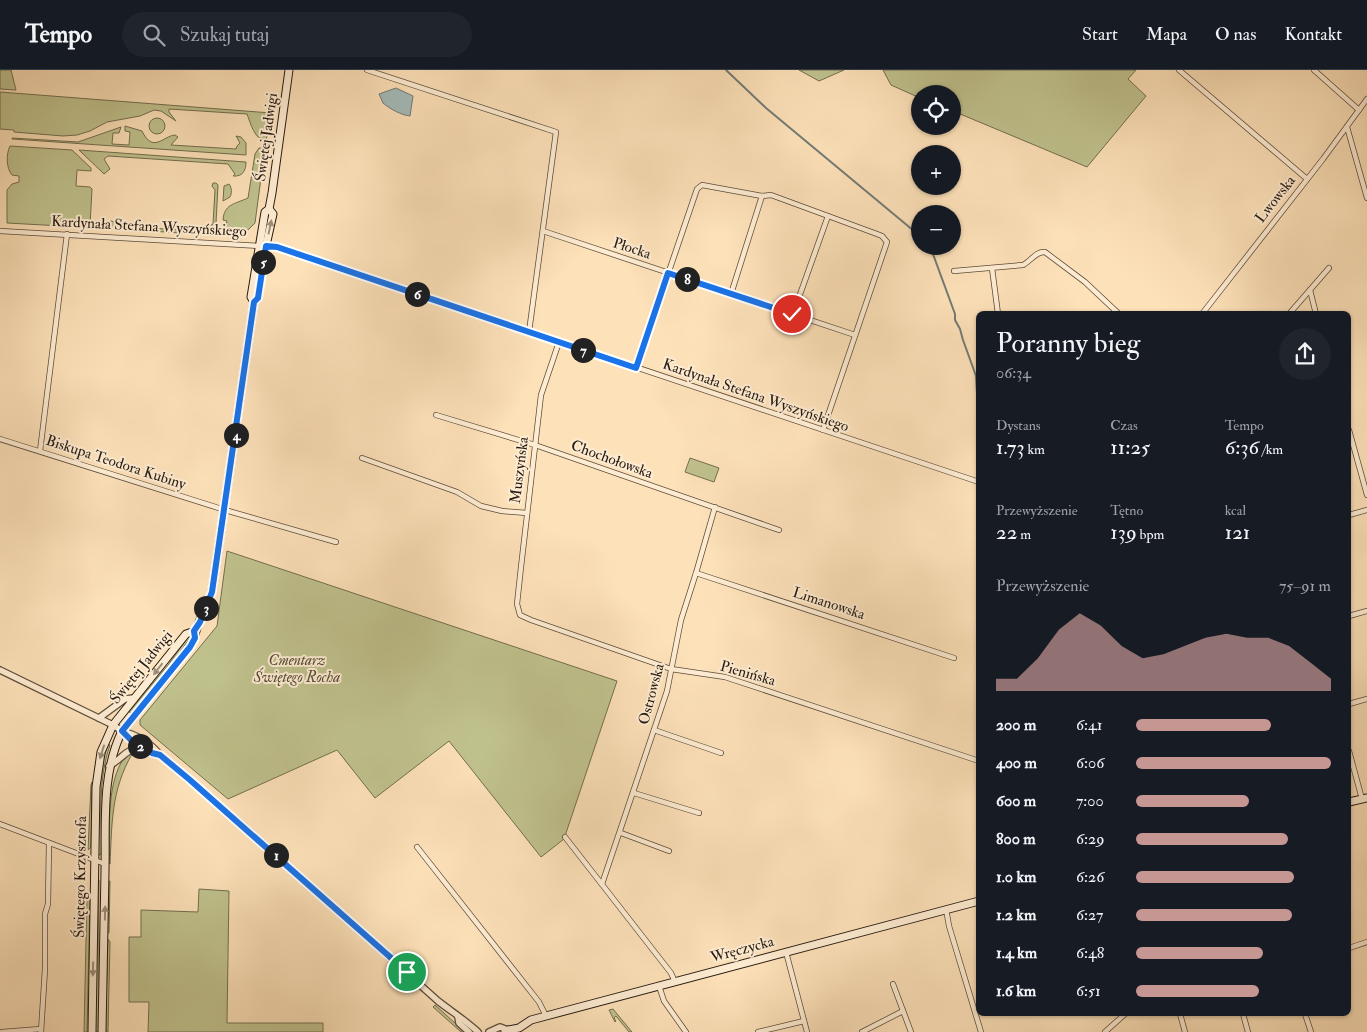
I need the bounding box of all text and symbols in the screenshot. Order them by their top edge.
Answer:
search box [122,12,472,57]
text: Tempo [25,19,92,50]
icon: search [140,21,168,49]
text: Szukaj tutaj [180,23,269,47]
text: Start [1082,23,1118,46]
text: Mapa [1146,23,1187,46]
text: O nas [1215,23,1256,46]
text: Kontakt [1284,23,1342,46]
map controls [911,85,961,255]
button: locate [911,85,961,135]
street label: Świętej Jadwigi [250,91,283,183]
button: + [911,145,961,195]
street label: Lwowska [1251,171,1300,227]
button: − [911,205,961,255]
street label: Kardynała Stefana Wyszyńskiego [51,212,247,241]
one-way arrow [266,219,274,234]
street label: Płocka [610,233,654,264]
pin: 5 [250,250,276,274]
text: 5 [260,254,267,271]
pin: 8 [674,266,700,292]
text: 8 [684,271,691,288]
pin: 6 [404,282,430,306]
text: 6 [414,286,421,303]
pin [771,293,813,335]
icon: check [778,300,806,328]
text: Poranny bieg [996,326,1140,361]
button: share [1279,328,1331,380]
pin: 7 [570,338,596,362]
text: 7 [580,342,587,359]
street label: Kardynała Stefana Wyszyńskiego [660,355,852,436]
text: 06:34 [996,363,1031,383]
text: Dystans [996,417,1041,434]
text: Czas [1110,417,1138,434]
text: Tempo [1225,417,1264,434]
pin: 4 [224,422,248,448]
text: 4 [233,427,240,444]
street label: Biskupa Teodora Kubiny [43,431,189,495]
text: 1.73 [996,434,1024,461]
text: 11:25 [1110,434,1150,461]
text: 6:36 [1225,434,1259,461]
street label: Muszyńska [506,435,533,505]
street label: Chochołowska [568,436,656,483]
text: km [1024,441,1045,458]
text: /km [1259,441,1283,458]
text: Przewyższenie [996,502,1078,519]
text: Tętno [1110,502,1143,519]
text: kcal [1225,502,1246,519]
text: 22 [996,519,1017,546]
text: 139 [1110,519,1137,546]
text: 121 [1225,519,1250,546]
text: m [1017,526,1031,543]
text: bpm [1137,526,1164,543]
text: Przewyższenie [996,576,1089,596]
text: 75–91 m [1279,576,1331,596]
street label: Limanowska [790,583,868,624]
pin: 3 [194,596,218,620]
text: 3 [204,600,209,617]
street label: Świętej Jadwigi [105,626,178,709]
park label: Cmentarz Świętego Rocha [253,651,340,687]
street label: Pienińska [718,657,779,691]
street label: Ostrowska [634,661,669,727]
one-way arrow [153,662,164,675]
text: 200 m [996,715,1036,735]
text: 6:41 [1076,715,1102,735]
pin: 2 [128,734,152,758]
text: 2 [137,738,144,755]
one-way arrow [97,745,105,760]
text: 400 m [996,753,1037,773]
text: 6:06 [1076,753,1104,773]
text: 600 m [996,791,1036,811]
text: 7:00 [1076,791,1104,811]
street label: Świętego Krzysztofa [69,815,91,938]
text: 800 m [996,829,1036,849]
text: 6:29 [1076,829,1104,849]
pin: 1 [264,842,288,868]
text: 1 [274,847,279,864]
text: 1.0 km [996,867,1036,887]
text: 6:26 [1076,867,1104,887]
one-way arrow [101,905,109,921]
text: 1.2 km [996,905,1036,925]
text: 6:27 [1076,905,1103,925]
street label: Wręczycka [707,932,777,967]
text: 1.4 km [996,943,1037,963]
text: 6:48 [1076,943,1104,963]
pin [386,951,428,993]
icon: arrive [393,958,421,986]
one-way arrow [88,961,96,977]
text: 1.6 km [996,981,1036,1001]
text: 6:51 [1076,981,1101,1001]

